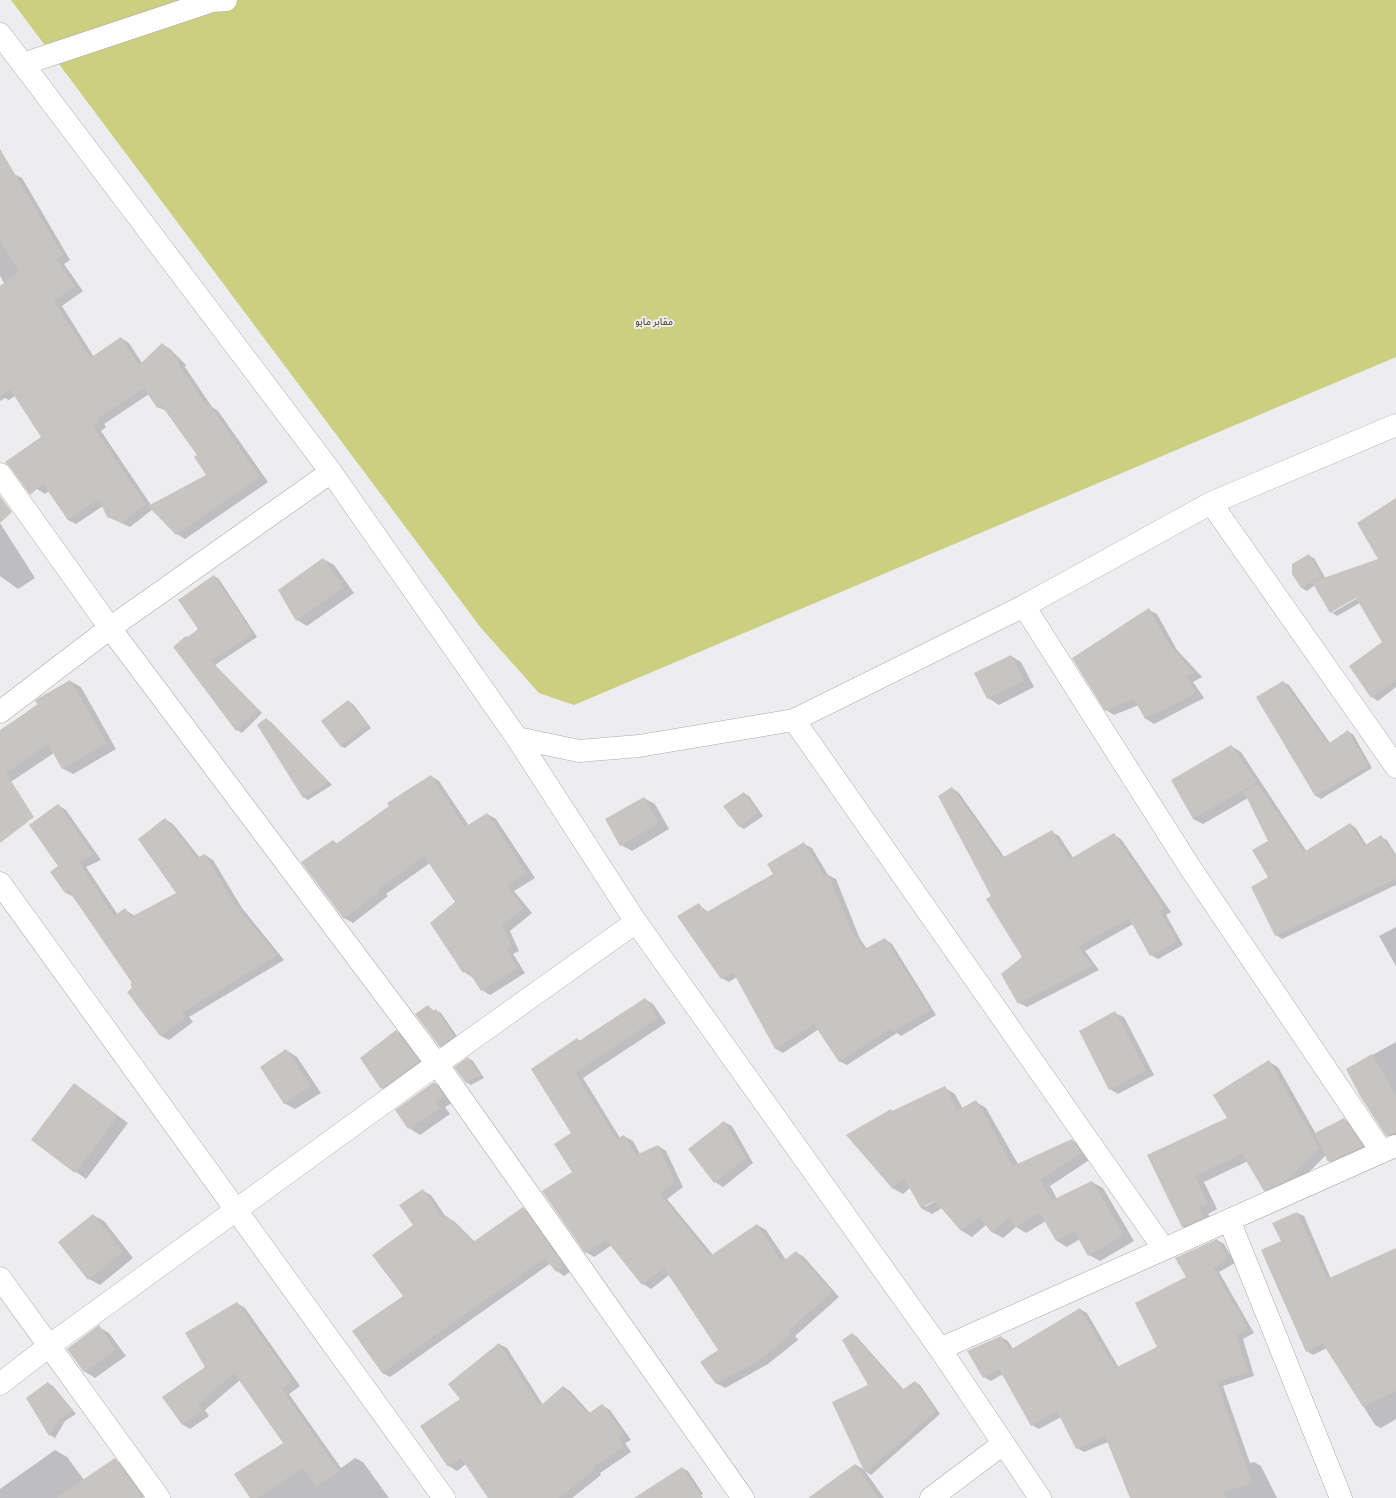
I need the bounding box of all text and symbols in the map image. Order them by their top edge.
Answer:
park label: مقابر مايو [635,316,673,328]

